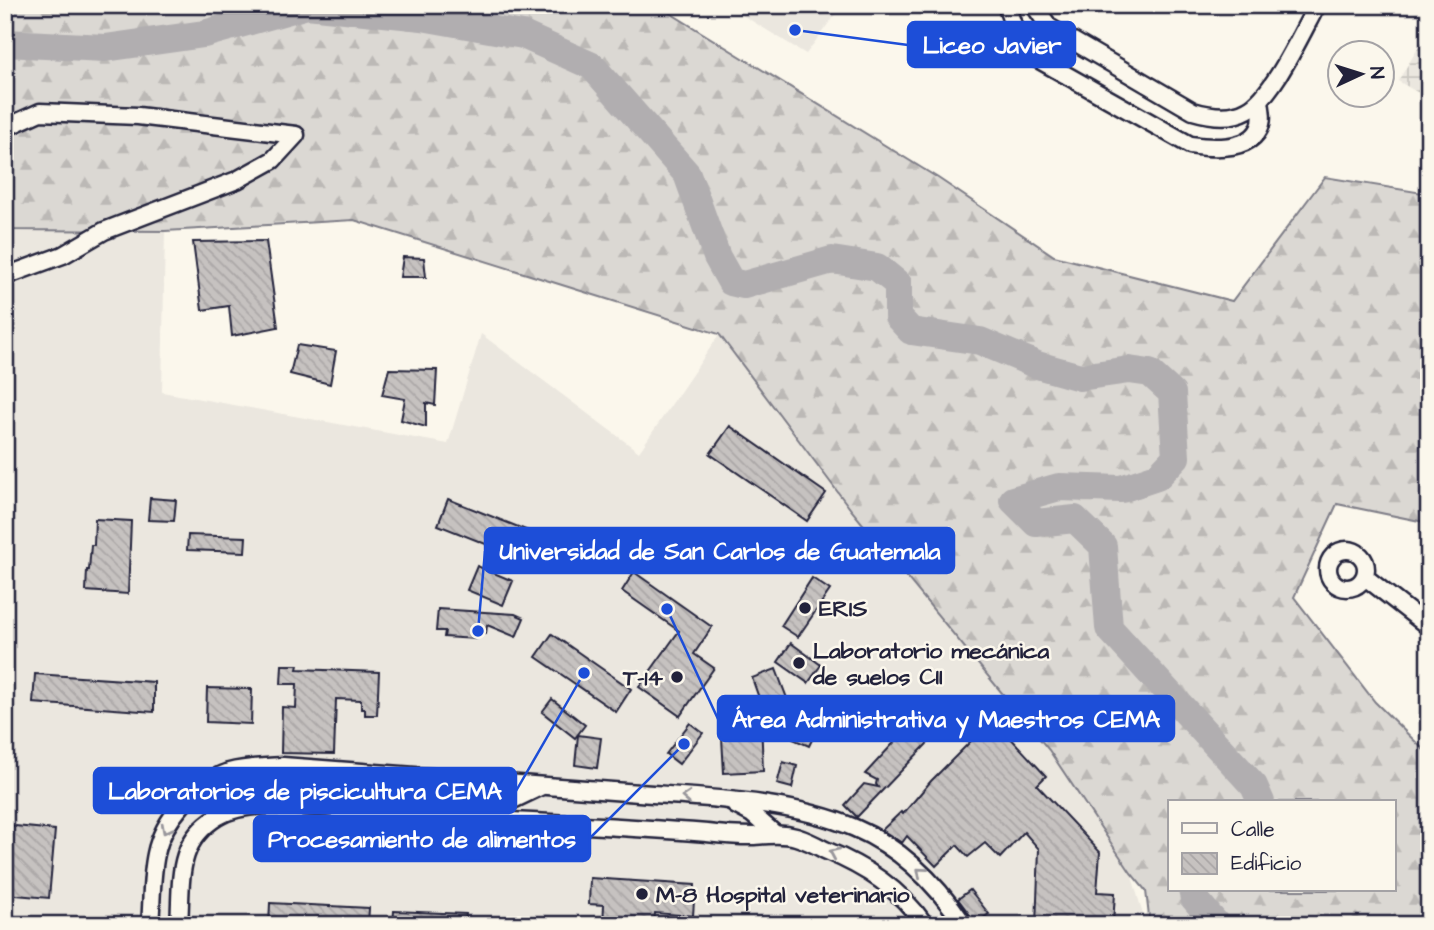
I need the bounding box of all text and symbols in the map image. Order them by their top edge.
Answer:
callout: Liceo Javier [908,22,1075,67]
text: Liceo Javier [923,29,1062,63]
north arrow [1326,38,1396,108]
text: N [1363,66,1390,80]
callout: Universidad de San Carlos de Guatemala [485,528,954,573]
text: Universidad de San Carlos de Guatemala [500,535,941,569]
place label: ERIS [819,593,867,625]
marker: ERIS [797,600,813,616]
place label: Laboratorio mecánica de suelos CII [812,635,1050,693]
marker: Laboratorio mecánica de suelos CII [791,655,807,671]
place label: T-14 [622,662,663,694]
marker: T-14 [669,669,685,685]
callout: Área Administrativa y Maestros CEMA [718,696,1174,741]
text: Área Administrativa y Maestros CEMA [732,703,1161,739]
callout: Laboratorios de piscicultura CEMA [94,768,516,813]
text: Laboratorios de piscicultura CEMA [108,775,503,809]
one-way arrow [680,790,691,805]
legend [1168,800,1396,892]
text: Calle [1231,815,1275,844]
callout: Procesamiento de alimentos [254,816,590,861]
one-way arrow [160,822,174,834]
text: Procesamiento de alimentos [268,823,576,857]
one-way arrow [829,848,841,862]
text: Edificio [1231,849,1301,878]
one-way arrow [916,868,929,880]
place label: M-8 Hospital veterinario [656,879,909,911]
marker: M-8 Hospital veterinario [634,886,650,902]

